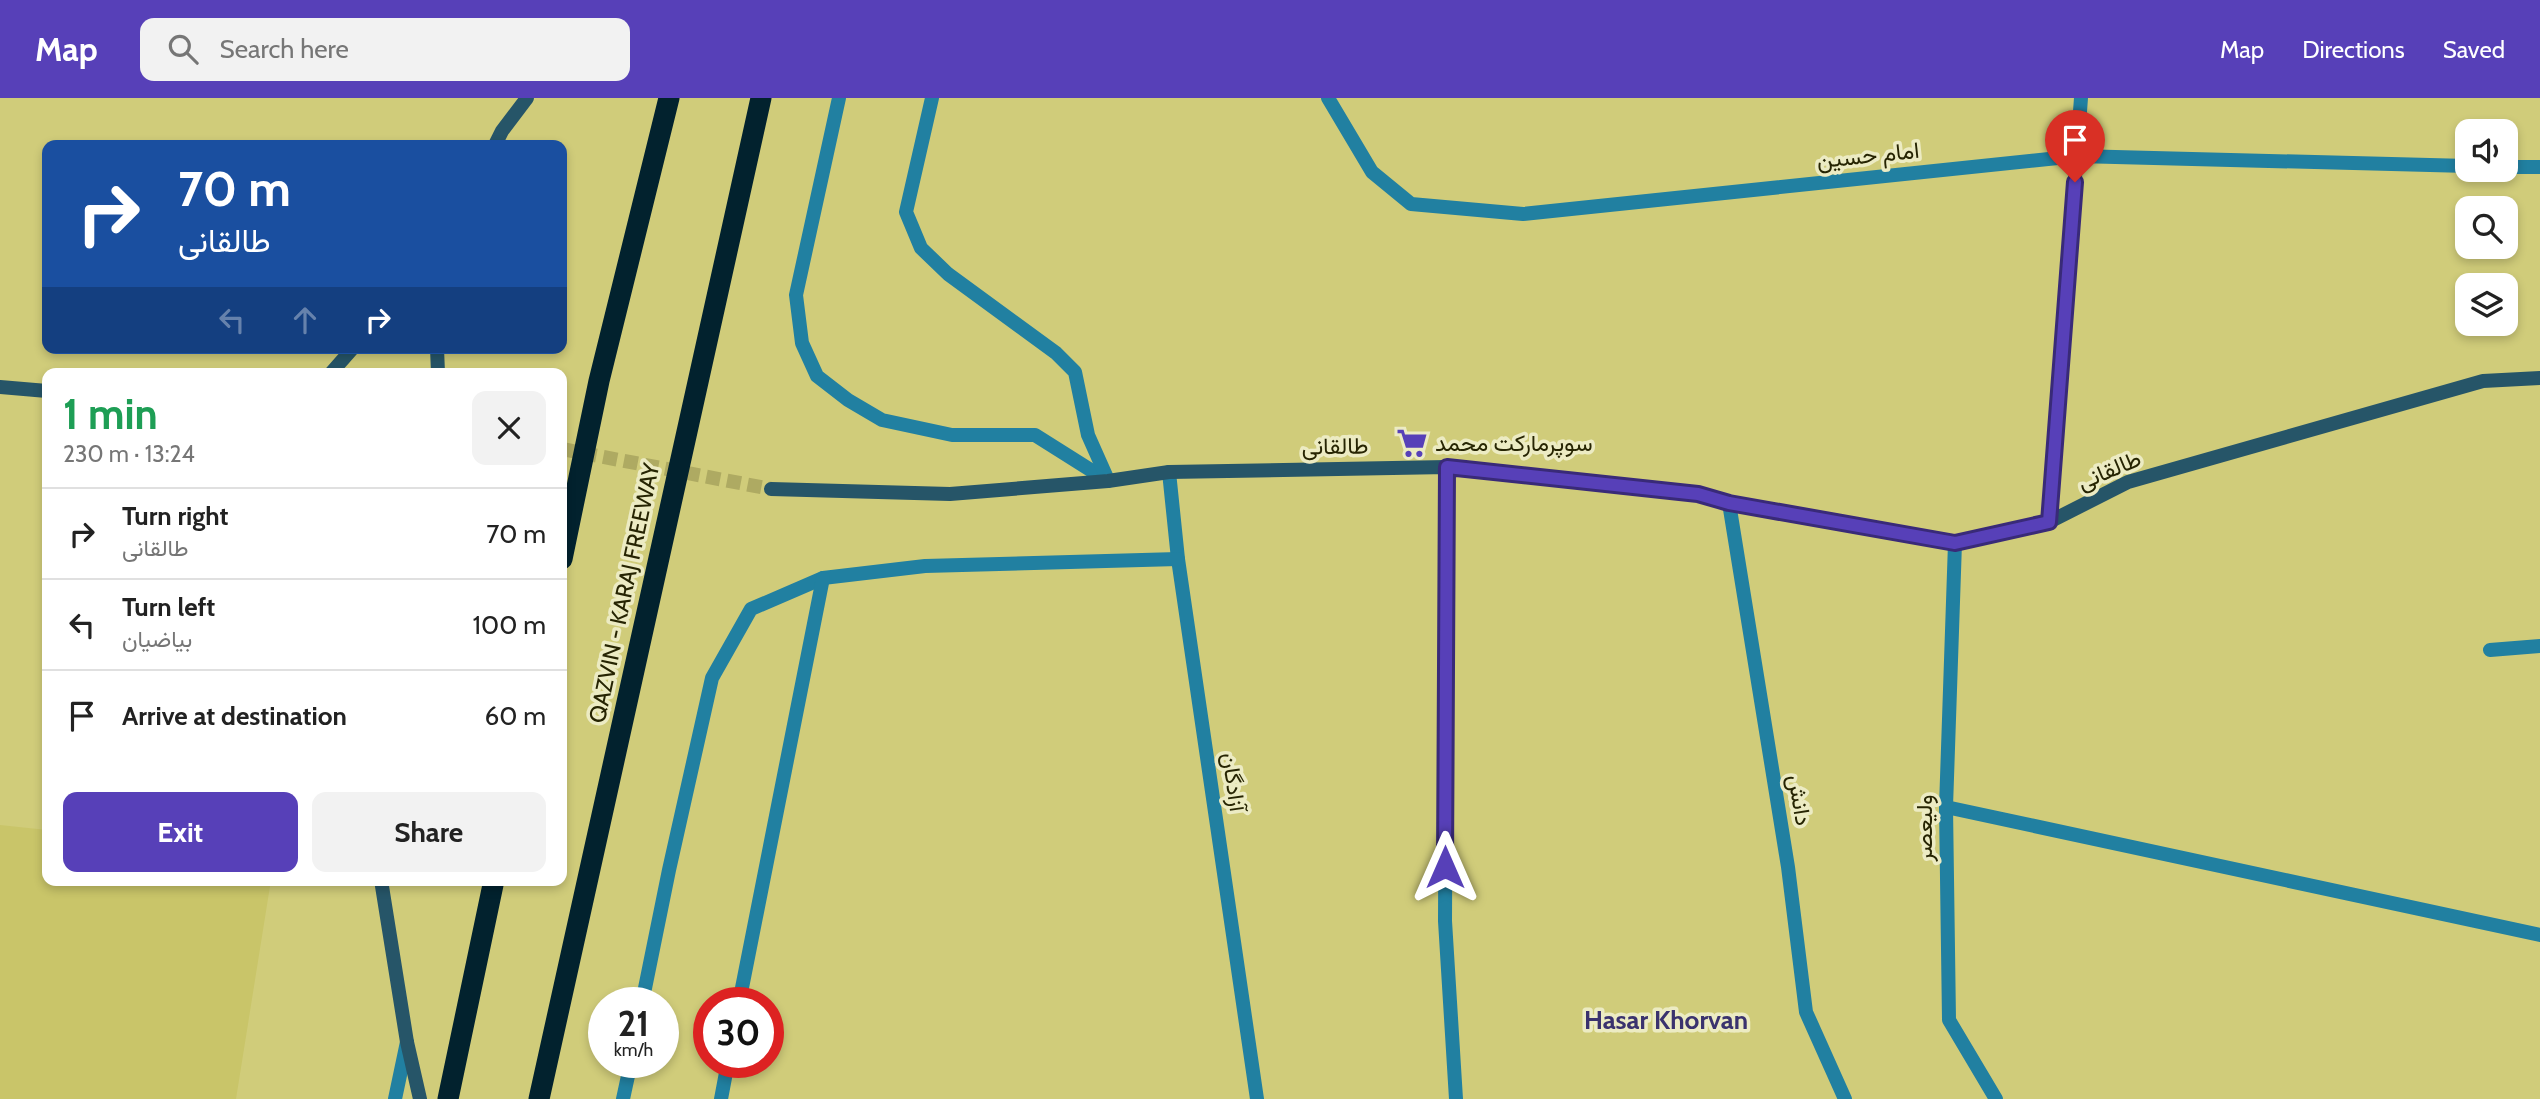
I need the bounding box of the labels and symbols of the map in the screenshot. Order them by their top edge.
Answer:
pin [2045,110,2105,182]
street label: امام حسین [1815,136,1921,175]
supermarket icon: سوپرمارکت محمد [1395,426,1429,460]
place label: سوپرمارکت محمد [1435,429,1593,459]
street label: طالقانی [1301,431,1369,461]
street label: طالقانی [2073,444,2145,496]
street label: QAZVIN - KARAJ FREEWAY [583,460,665,725]
street label: آزادگان [1215,751,1252,815]
street label: دانش [1782,772,1818,828]
street label: ولیعصر [1910,794,1939,863]
position arrow [1408,830,1482,904]
speed limit sign: 30 [693,987,784,1078]
district label: Hasar Khorvan [1584,1004,1748,1036]

